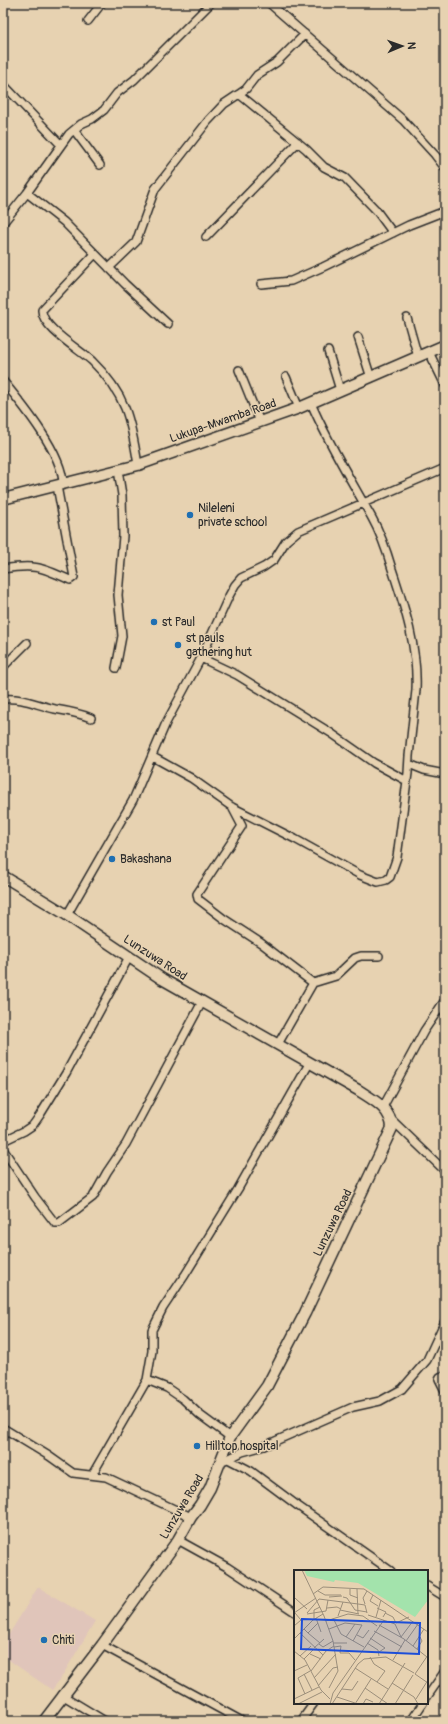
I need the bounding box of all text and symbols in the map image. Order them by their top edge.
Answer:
north arrow [382,26,422,66]
text: N [405,42,418,50]
street label: Lukupa-Mwamba Road [168,396,279,446]
place label: Nileleni private school [198,501,267,530]
marker: Nileleni private school [185,510,195,520]
place label: st Paul [162,615,195,630]
marker: st Paul [149,617,159,627]
place label: st pauls gathering hut [186,631,252,660]
marker: st pauls gathering hut [173,640,183,650]
place label: Bakashana [120,852,172,867]
marker: Bakashana [107,854,117,864]
street label: Lunzuwa Road [120,932,190,984]
street label: Lunzuwa Road [310,1187,356,1259]
place label: Hilltop hospital [205,1439,279,1454]
marker: Hilltop hospital [192,1441,202,1451]
street label: Lunzuwa Road [157,1472,207,1542]
inset map [294,1570,428,1704]
place label: Chiti [52,1633,74,1648]
marker: Chiti [39,1635,49,1645]

